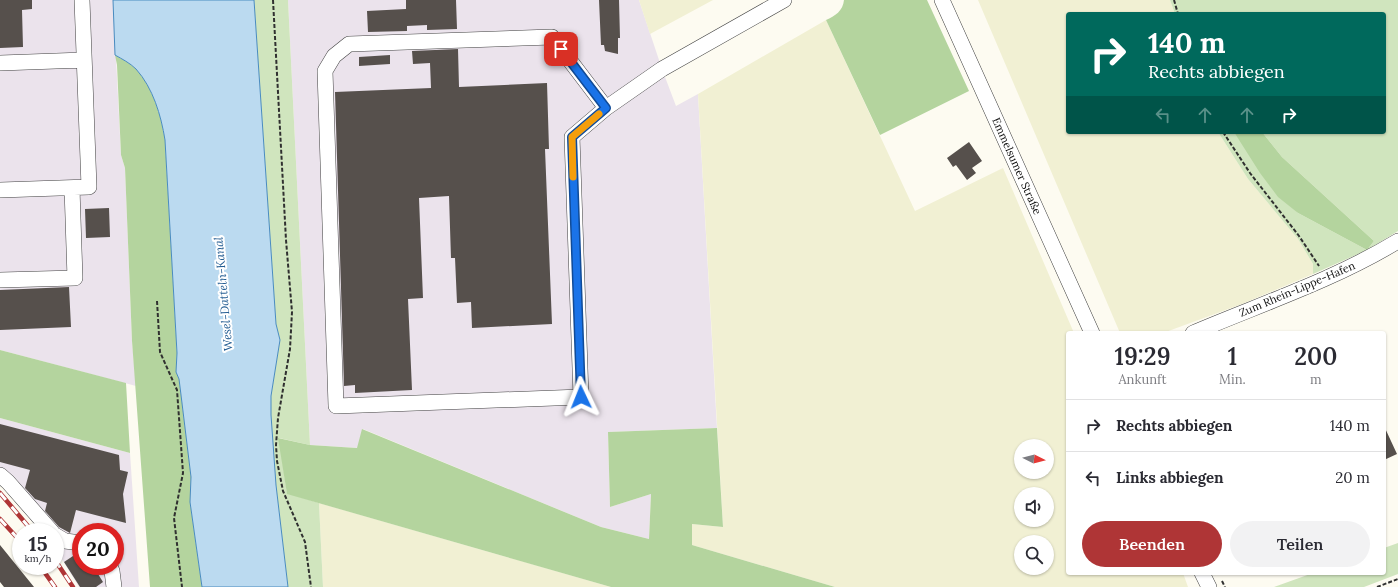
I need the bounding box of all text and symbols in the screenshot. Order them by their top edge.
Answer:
text: 140 m [1148,25,1226,61]
icon: right [1082,28,1134,80]
pin [544,32,578,66]
icon: arrive [550,38,572,60]
text: Rechts abbiegen [1148,60,1285,83]
icon: left [1152,104,1174,126]
icon: ahead [1194,104,1216,126]
icon: ahead [1236,104,1258,126]
icon: right [1278,104,1300,126]
street label: Emmelsumer Straße [989,115,1045,217]
water label: Wesel-Datteln-Kanal [210,236,235,352]
street label: Zum Rhein-Lippe-Hafen [1237,258,1357,320]
text: 19:29 [1115,341,1170,372]
text: 1 [1228,341,1237,372]
text: 200 [1294,341,1337,372]
text: Ankunft [1118,371,1167,388]
text: Min. [1219,371,1246,388]
text: m [1310,371,1322,388]
position arrow [560,376,602,418]
icon: right [1082,415,1104,437]
text: Rechts abbiegen [1116,416,1232,435]
text: 140 m [1330,416,1370,435]
north arrow [1014,439,1054,479]
map controls [1014,439,1054,575]
icon: left [1082,467,1104,489]
text: Links abbiegen [1116,468,1224,487]
text: 20 m [1335,468,1370,487]
button: sound [1014,487,1054,527]
button: Beenden [1082,521,1222,567]
button: Teilen [1230,521,1370,567]
speed limit sign: 20 [72,523,124,575]
text: 15 [29,531,47,556]
button: search [1014,535,1054,575]
text: km/h [24,552,52,565]

